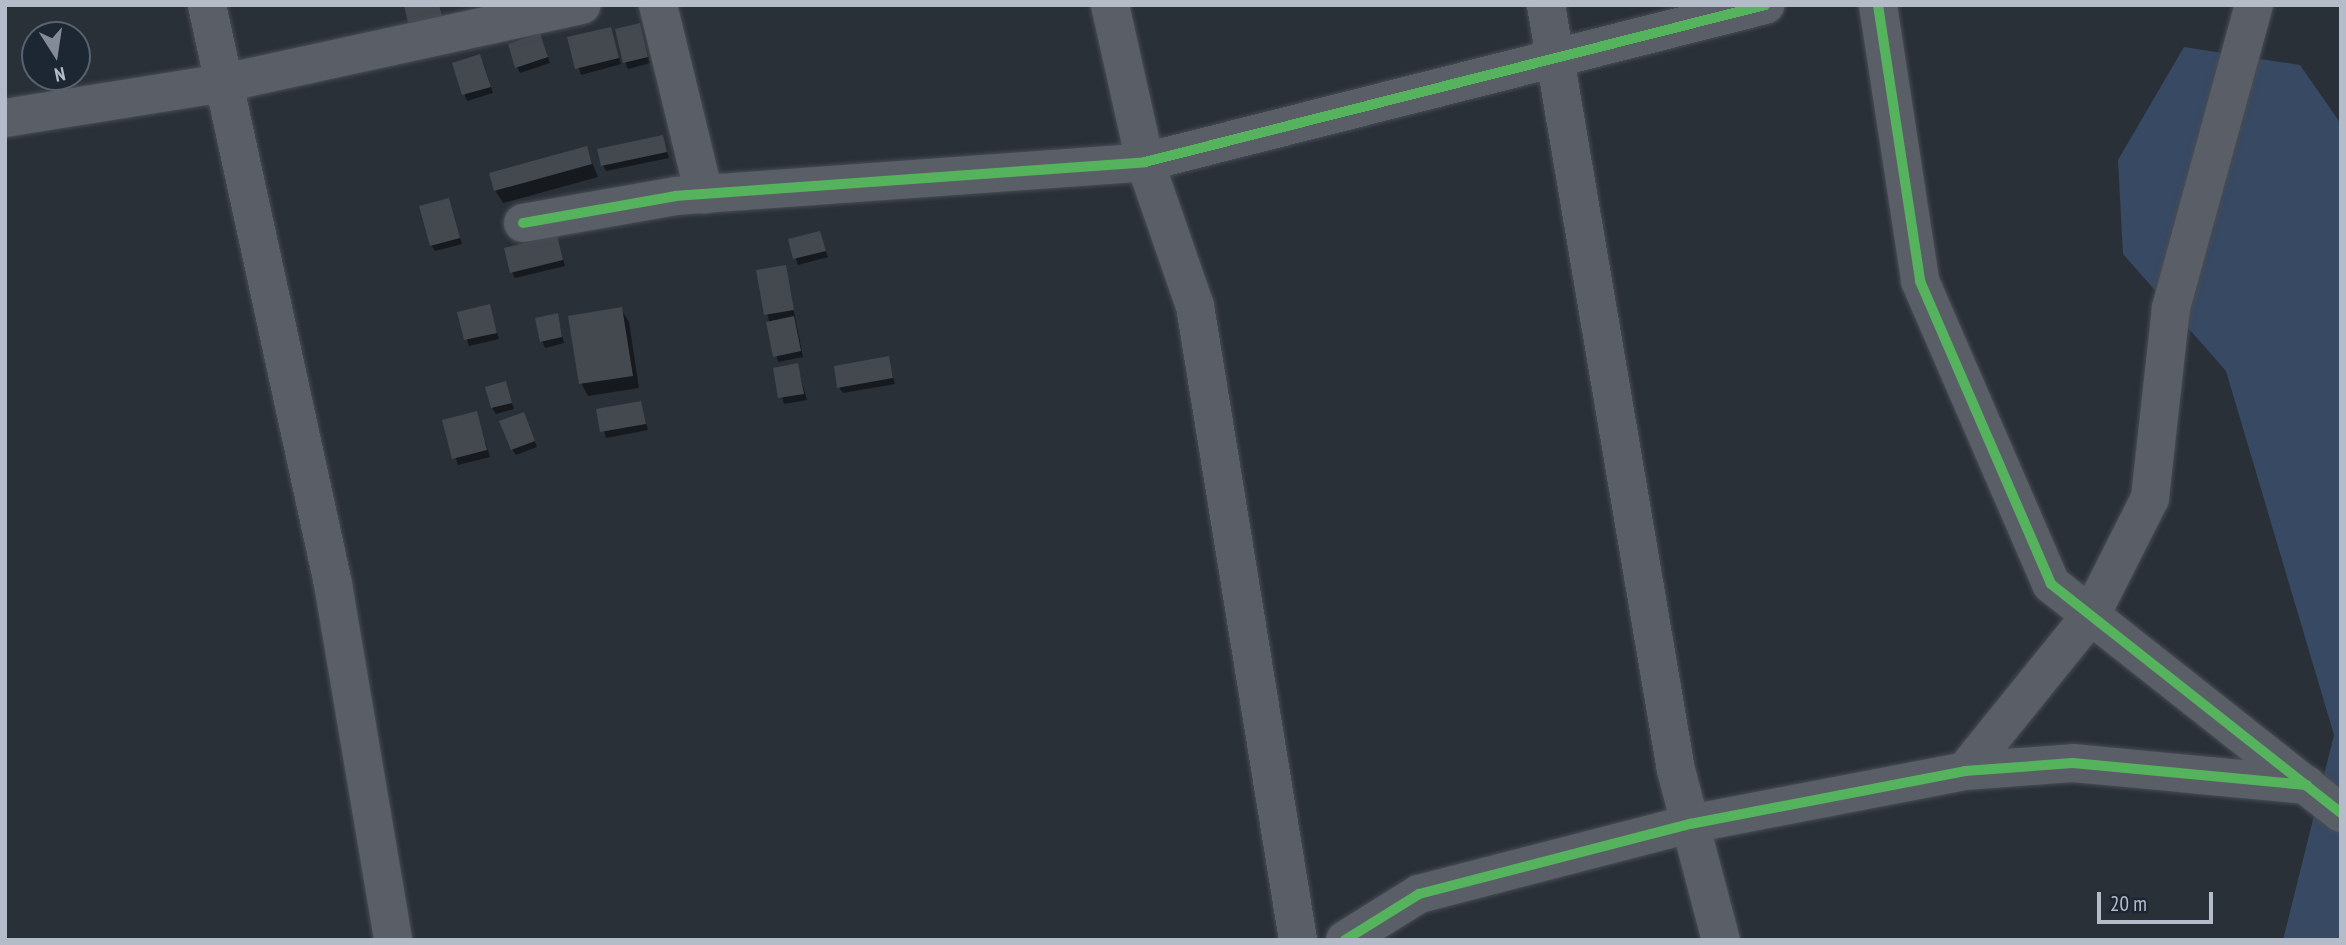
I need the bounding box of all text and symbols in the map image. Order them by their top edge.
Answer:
north arrow [21,21,91,91]
text: N [52,62,67,87]
scale bar [2101,878,2216,922]
text: 20 m [2110,890,2147,917]

